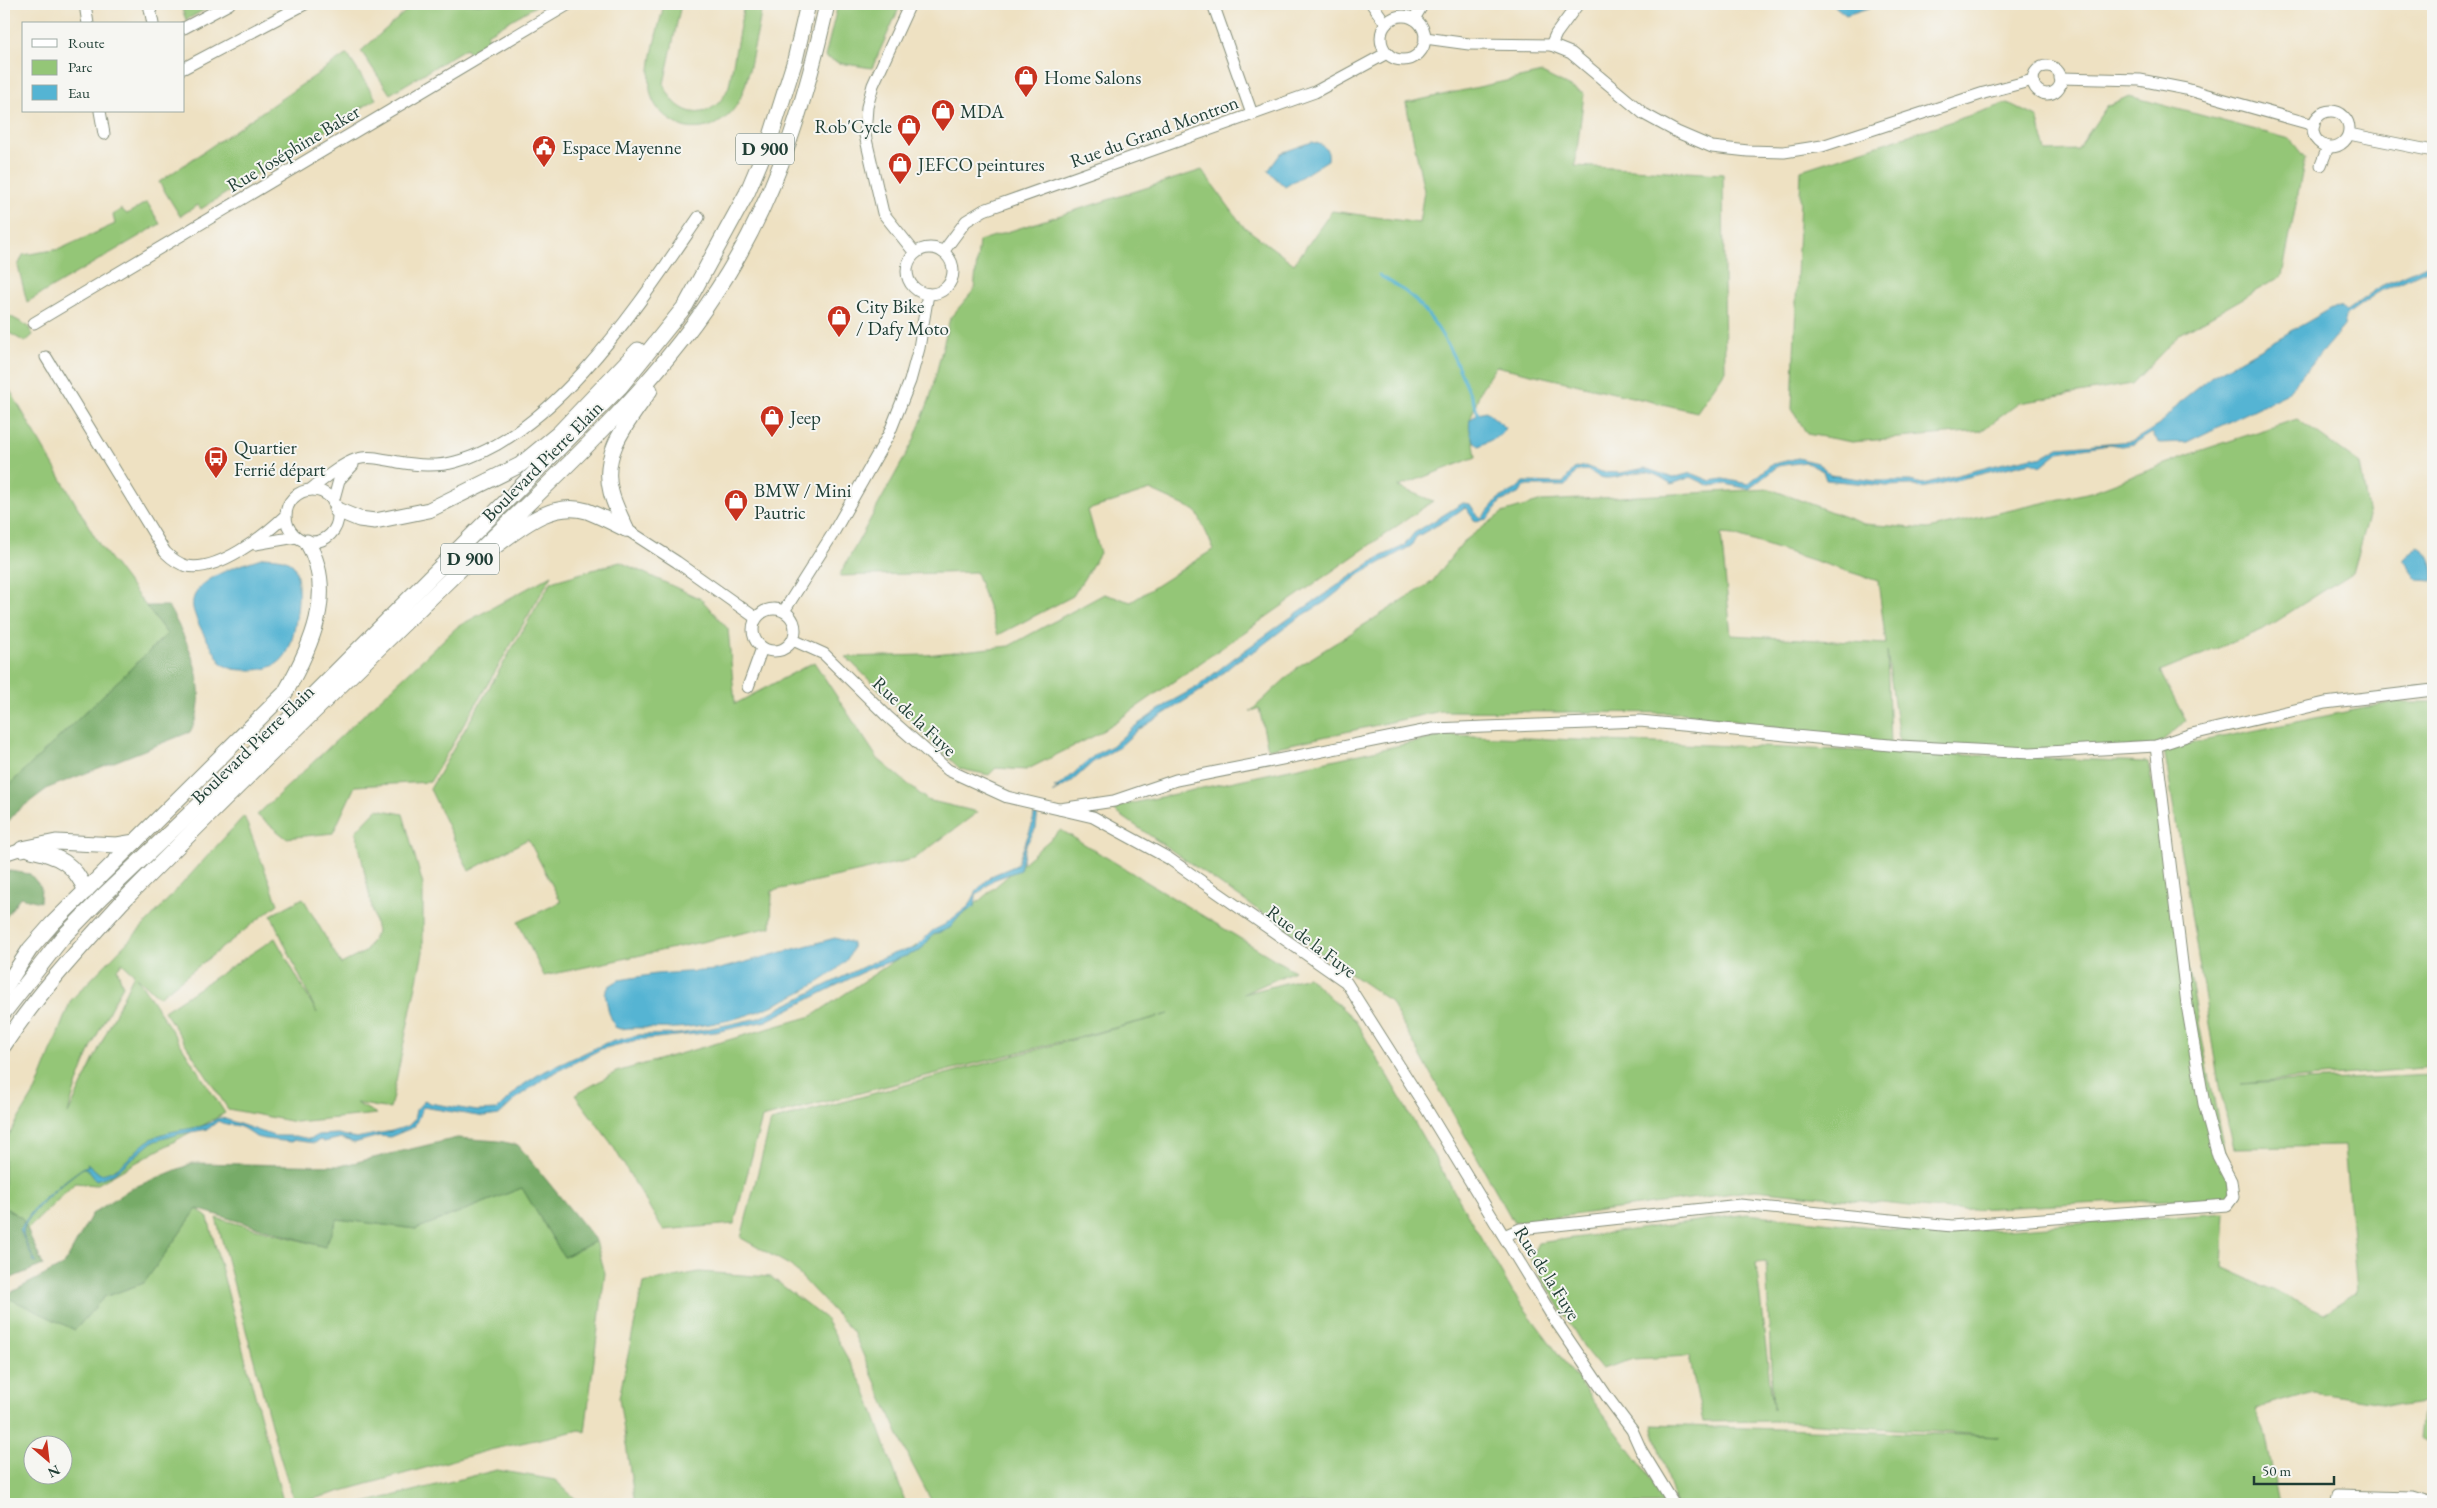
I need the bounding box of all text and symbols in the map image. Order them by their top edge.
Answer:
legend [22,22,185,112]
text: Route [68,33,105,52]
text: Parc [68,57,93,76]
shop icon: Home Salons [1013,64,1039,98]
place label: Home Salons [1044,65,1141,90]
text: Eau [68,83,90,102]
street label: Rue du Grand Montron [1067,89,1242,174]
shop icon: MDA [930,98,956,132]
street label: Rue Joséphine Baker [222,99,365,198]
place label: MDA [960,99,1005,124]
shop icon: Rob'Cycle [896,113,922,147]
place label: Rob'Cycle [814,114,892,139]
public building icon: Espace Mayenne [531,134,557,168]
road number: D 900 [736,134,794,164]
place label: Espace Mayenne [562,135,681,160]
shop icon: JEFCO peintures [887,151,913,185]
place label: JEFCO peintures [916,152,1045,177]
place label: City Bike / Dafy Moto [856,294,949,341]
shop icon: City Bike / Dafy Moto [826,304,852,338]
street label: Boulevard Pierre Elain [476,395,608,527]
shop icon: Jeep [759,404,785,438]
place label: Jeep [788,405,821,430]
place label: Quartier Ferrié départ [234,435,326,482]
bus stop icon: Quartier Ferrié départ [203,445,229,479]
place label: BMW / Mini Pautric [754,478,852,525]
shop icon: BMW / Mini Pautric [723,488,749,522]
road number: D 900 [441,544,499,574]
street label: Rue de la Fuye [867,671,962,762]
street label: Boulevard Pierre Elain [185,679,319,810]
street label: Rue de la Fuye [1262,899,1362,983]
street label: Rue de la Fuye [1509,1221,1586,1325]
north arrow [22,1436,72,1486]
scale bar [2254,1453,2334,1485]
text: N [44,1461,63,1482]
text: 50 m [2262,1461,2291,1480]

